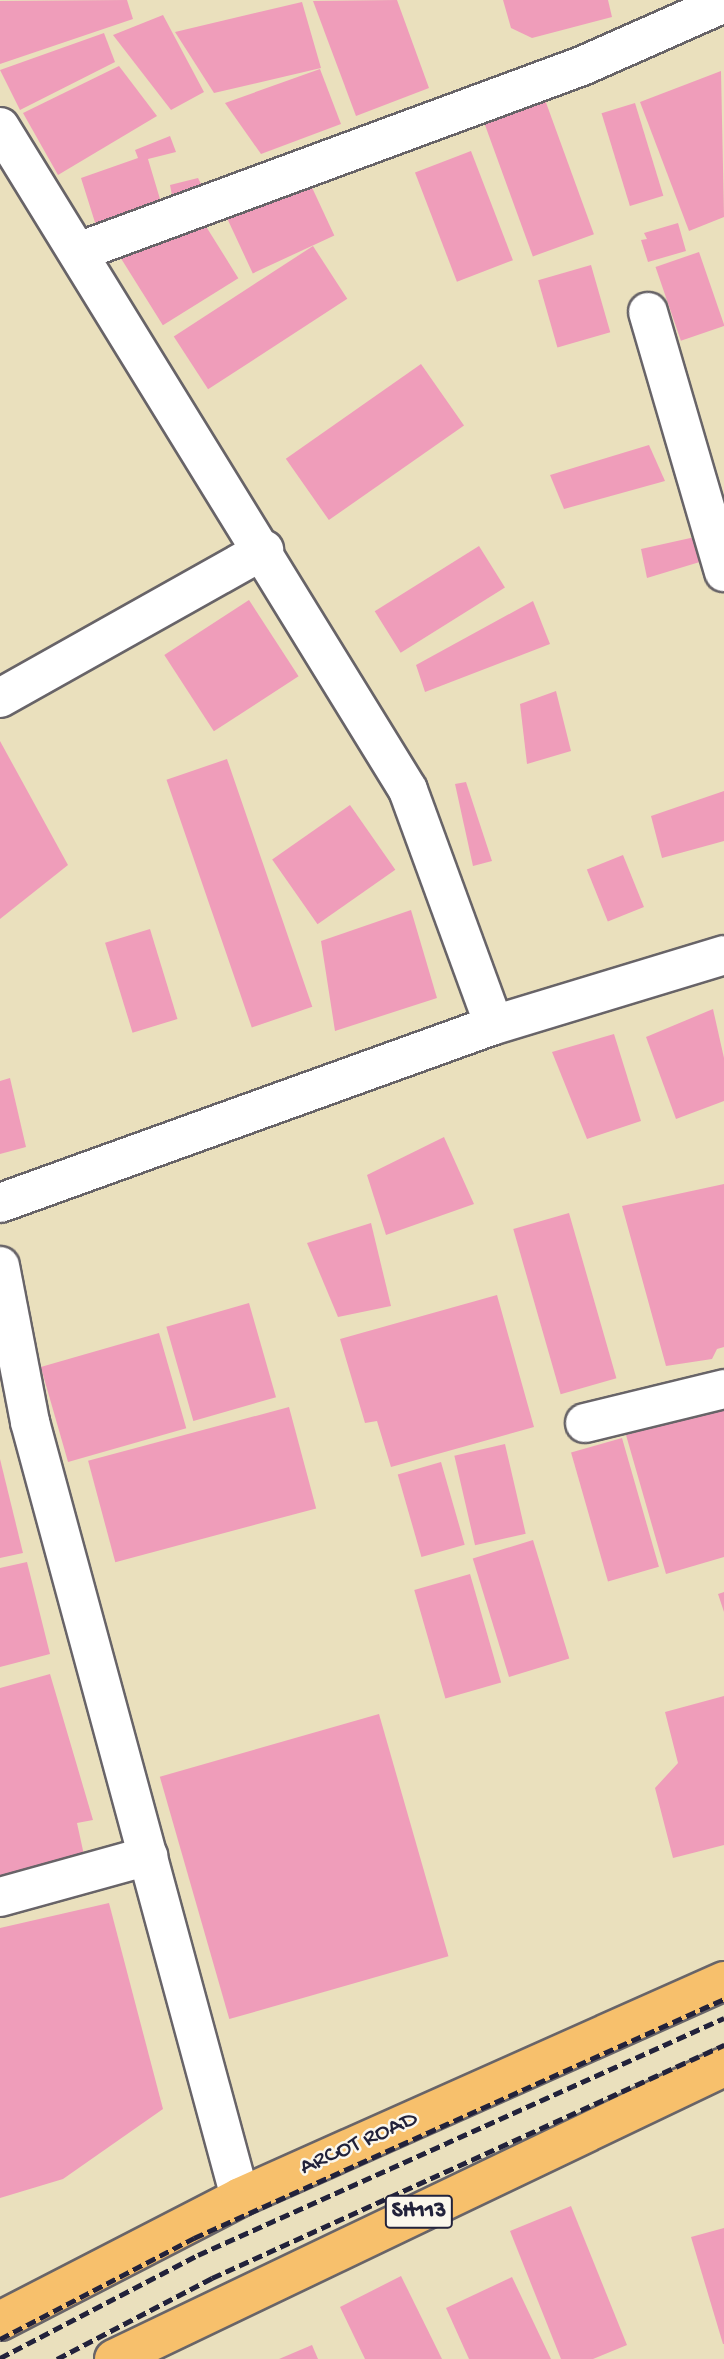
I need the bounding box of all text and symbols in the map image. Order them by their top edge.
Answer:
street label: ARCOT ROAD [296,2105,422,2183]
road number: SH113 [384,2192,454,2232]

